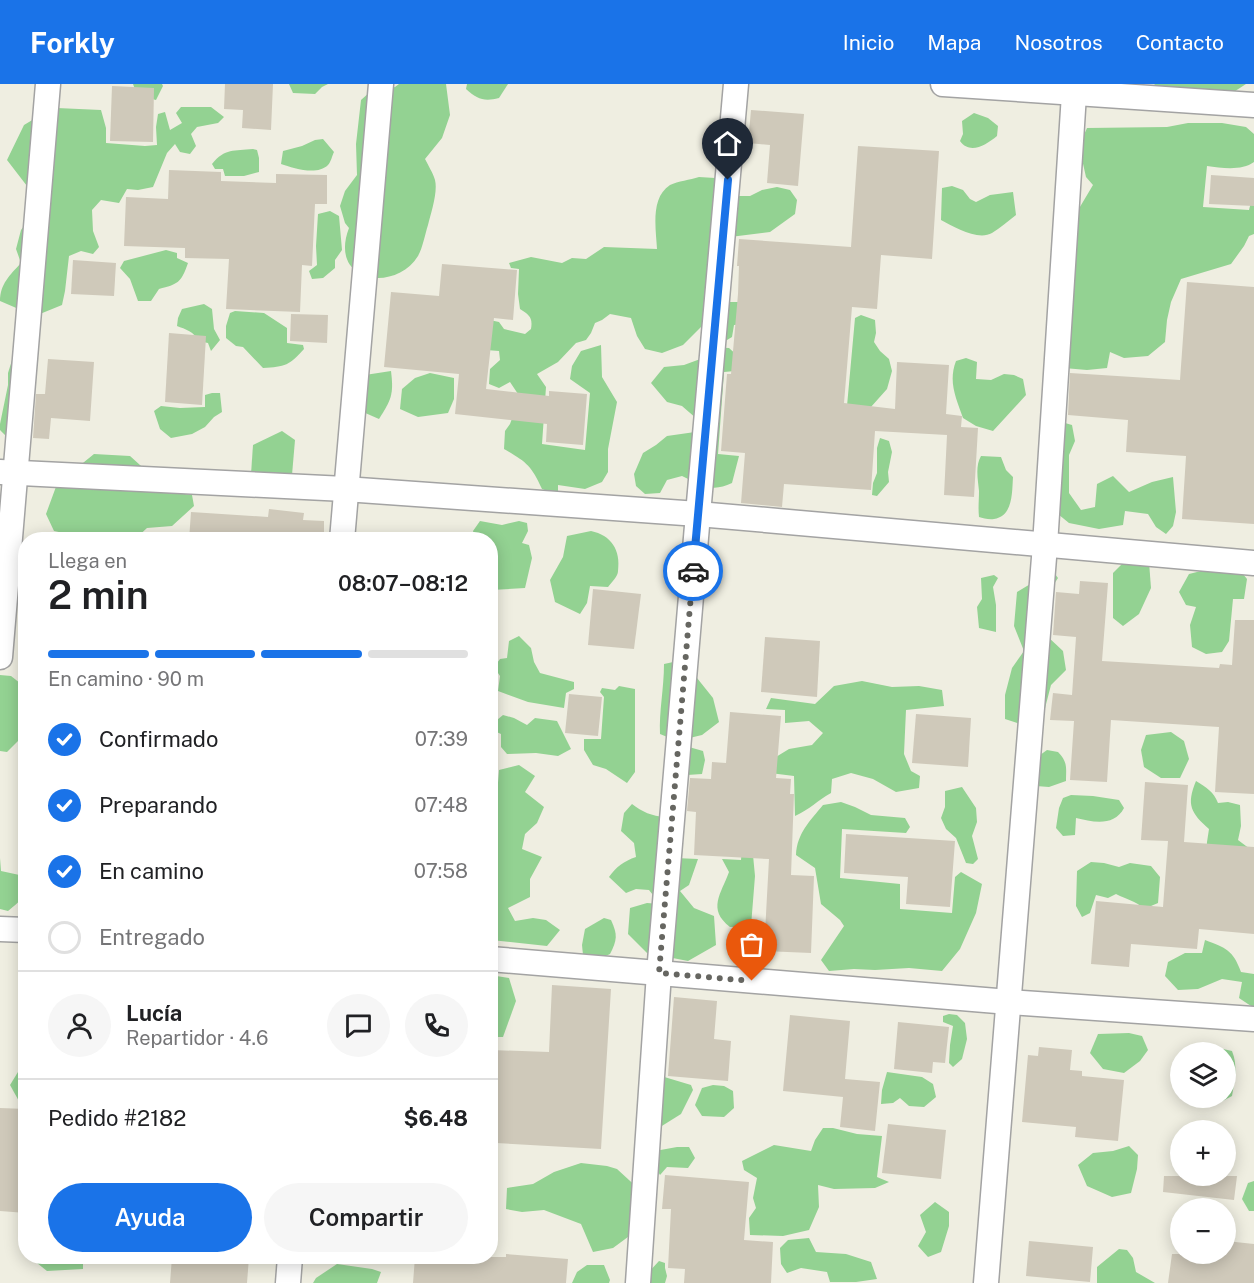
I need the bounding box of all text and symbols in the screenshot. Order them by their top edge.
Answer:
text: Forkly [30,26,115,59]
text: Inicio [843,30,894,55]
text: Mapa [927,30,981,55]
text: Nosotros [1014,30,1103,55]
text: Contacto [1136,30,1224,55]
pin [702,118,753,180]
icon: home [711,127,744,160]
courier [663,541,723,601]
text: Llega en [48,549,127,573]
icon: car [677,555,710,588]
text: 08:07–08:12 [338,570,468,596]
text: 2 min [48,572,149,618]
text: En camino · 90 m [48,667,204,691]
icon: check [48,723,81,756]
text: Confirmado [99,726,218,752]
text: 07:39 [415,727,468,751]
icon: check [48,789,81,822]
text: Preparando [99,792,218,818]
text: 07:48 [414,793,468,817]
icon: check [48,855,81,888]
text: En camino [99,858,204,884]
text: 07:58 [414,859,468,883]
pin [726,919,777,981]
text: Entregado [99,924,205,950]
icon: bag [735,928,768,961]
button: person [48,994,111,1057]
button: chat [327,994,390,1057]
button: phone [405,994,468,1057]
text: Lucía [126,1000,182,1026]
text: Repartidor · 4.6 [126,1026,268,1050]
map controls [1170,1042,1236,1264]
button: layers [1170,1042,1236,1108]
text: Pedido #2182 [48,1105,186,1131]
text: $6.48 [403,1105,468,1131]
button: + [1170,1120,1236,1186]
button: Ayuda [48,1183,252,1252]
button: Compartir [264,1183,468,1252]
button: − [1170,1198,1236,1264]

